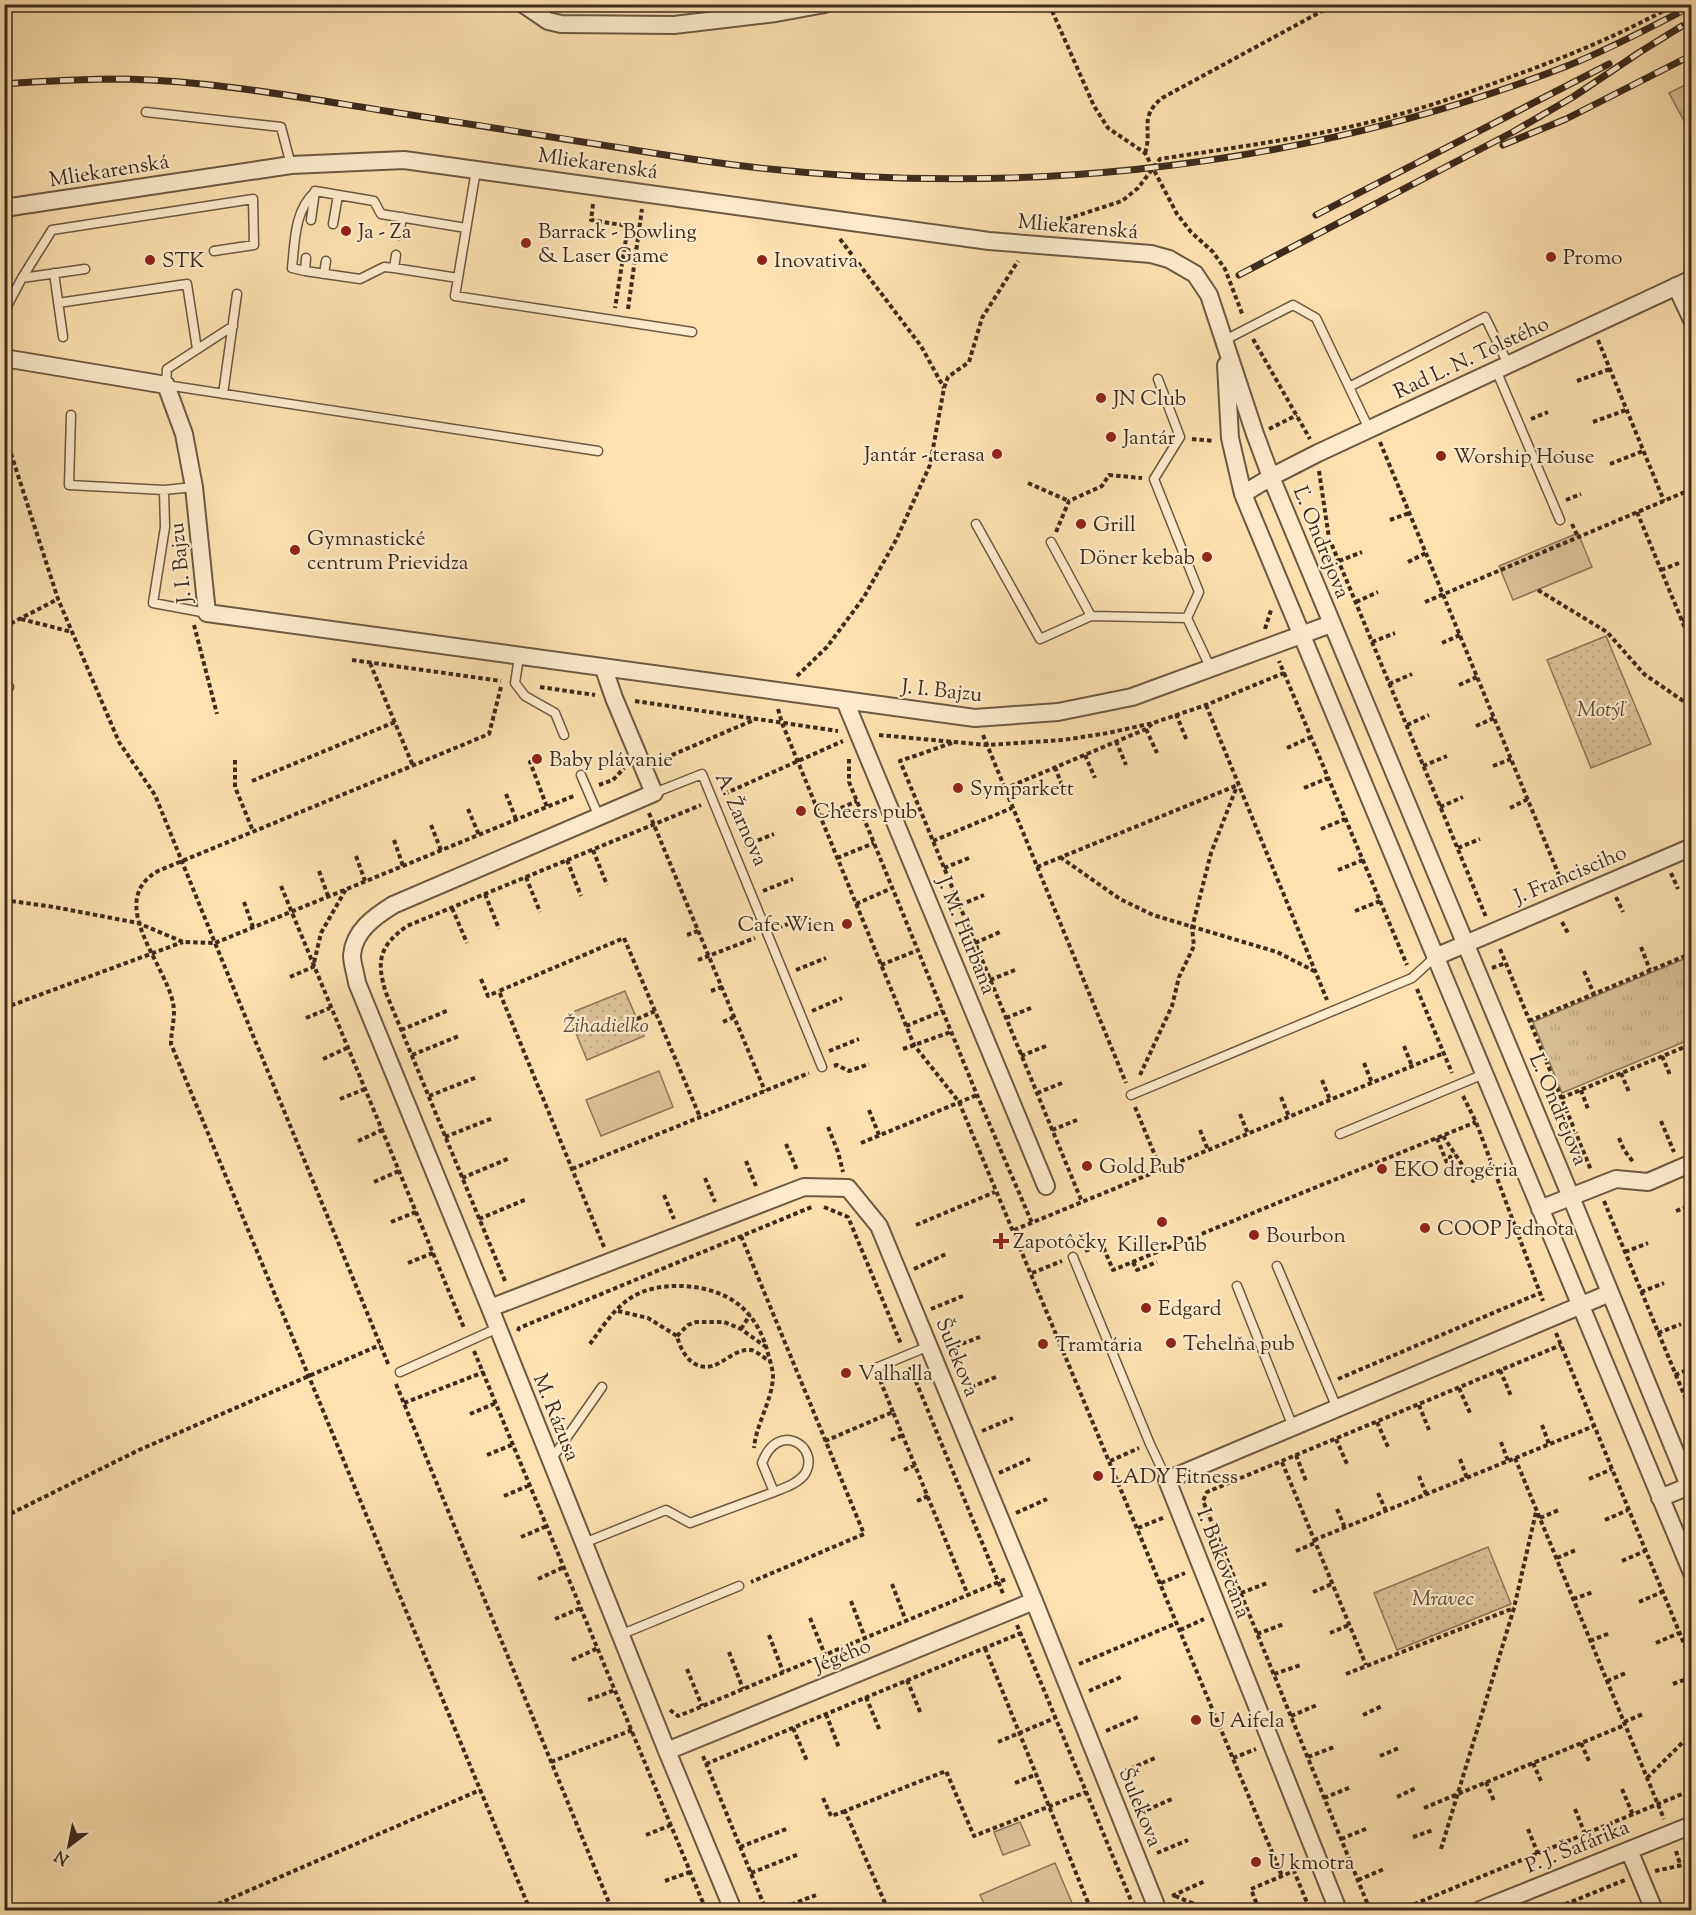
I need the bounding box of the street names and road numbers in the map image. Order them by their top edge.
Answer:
street label: Mliekarenská [536,142,660,188]
street label: Mliekarenská [47,148,172,196]
street label: Mliekarenská [1016,208,1140,248]
street label: Rad L. N. Tolstého [1389,310,1554,408]
street label: Ľ. Ondrejova [1284,482,1356,604]
street label: J. I. Bajzu [163,521,201,606]
street label: J. I. Bajzu [899,673,984,711]
street label: A. Žarnova [706,768,774,872]
street label: J. Francisciho [1509,839,1632,913]
street label: J. M. Hurbana [928,871,1002,999]
street label: Ľ. Ondrejova [1520,1049,1594,1171]
street label: Šulekova [927,1314,986,1402]
street label: M. Rázusa [524,1370,586,1466]
street label: I. Bukovčana [1187,1504,1257,1623]
street label: Jégého [809,1632,876,1682]
street label: Šulekova [1110,1764,1169,1852]
street label: P. J. Šafárika [1521,1813,1635,1882]

